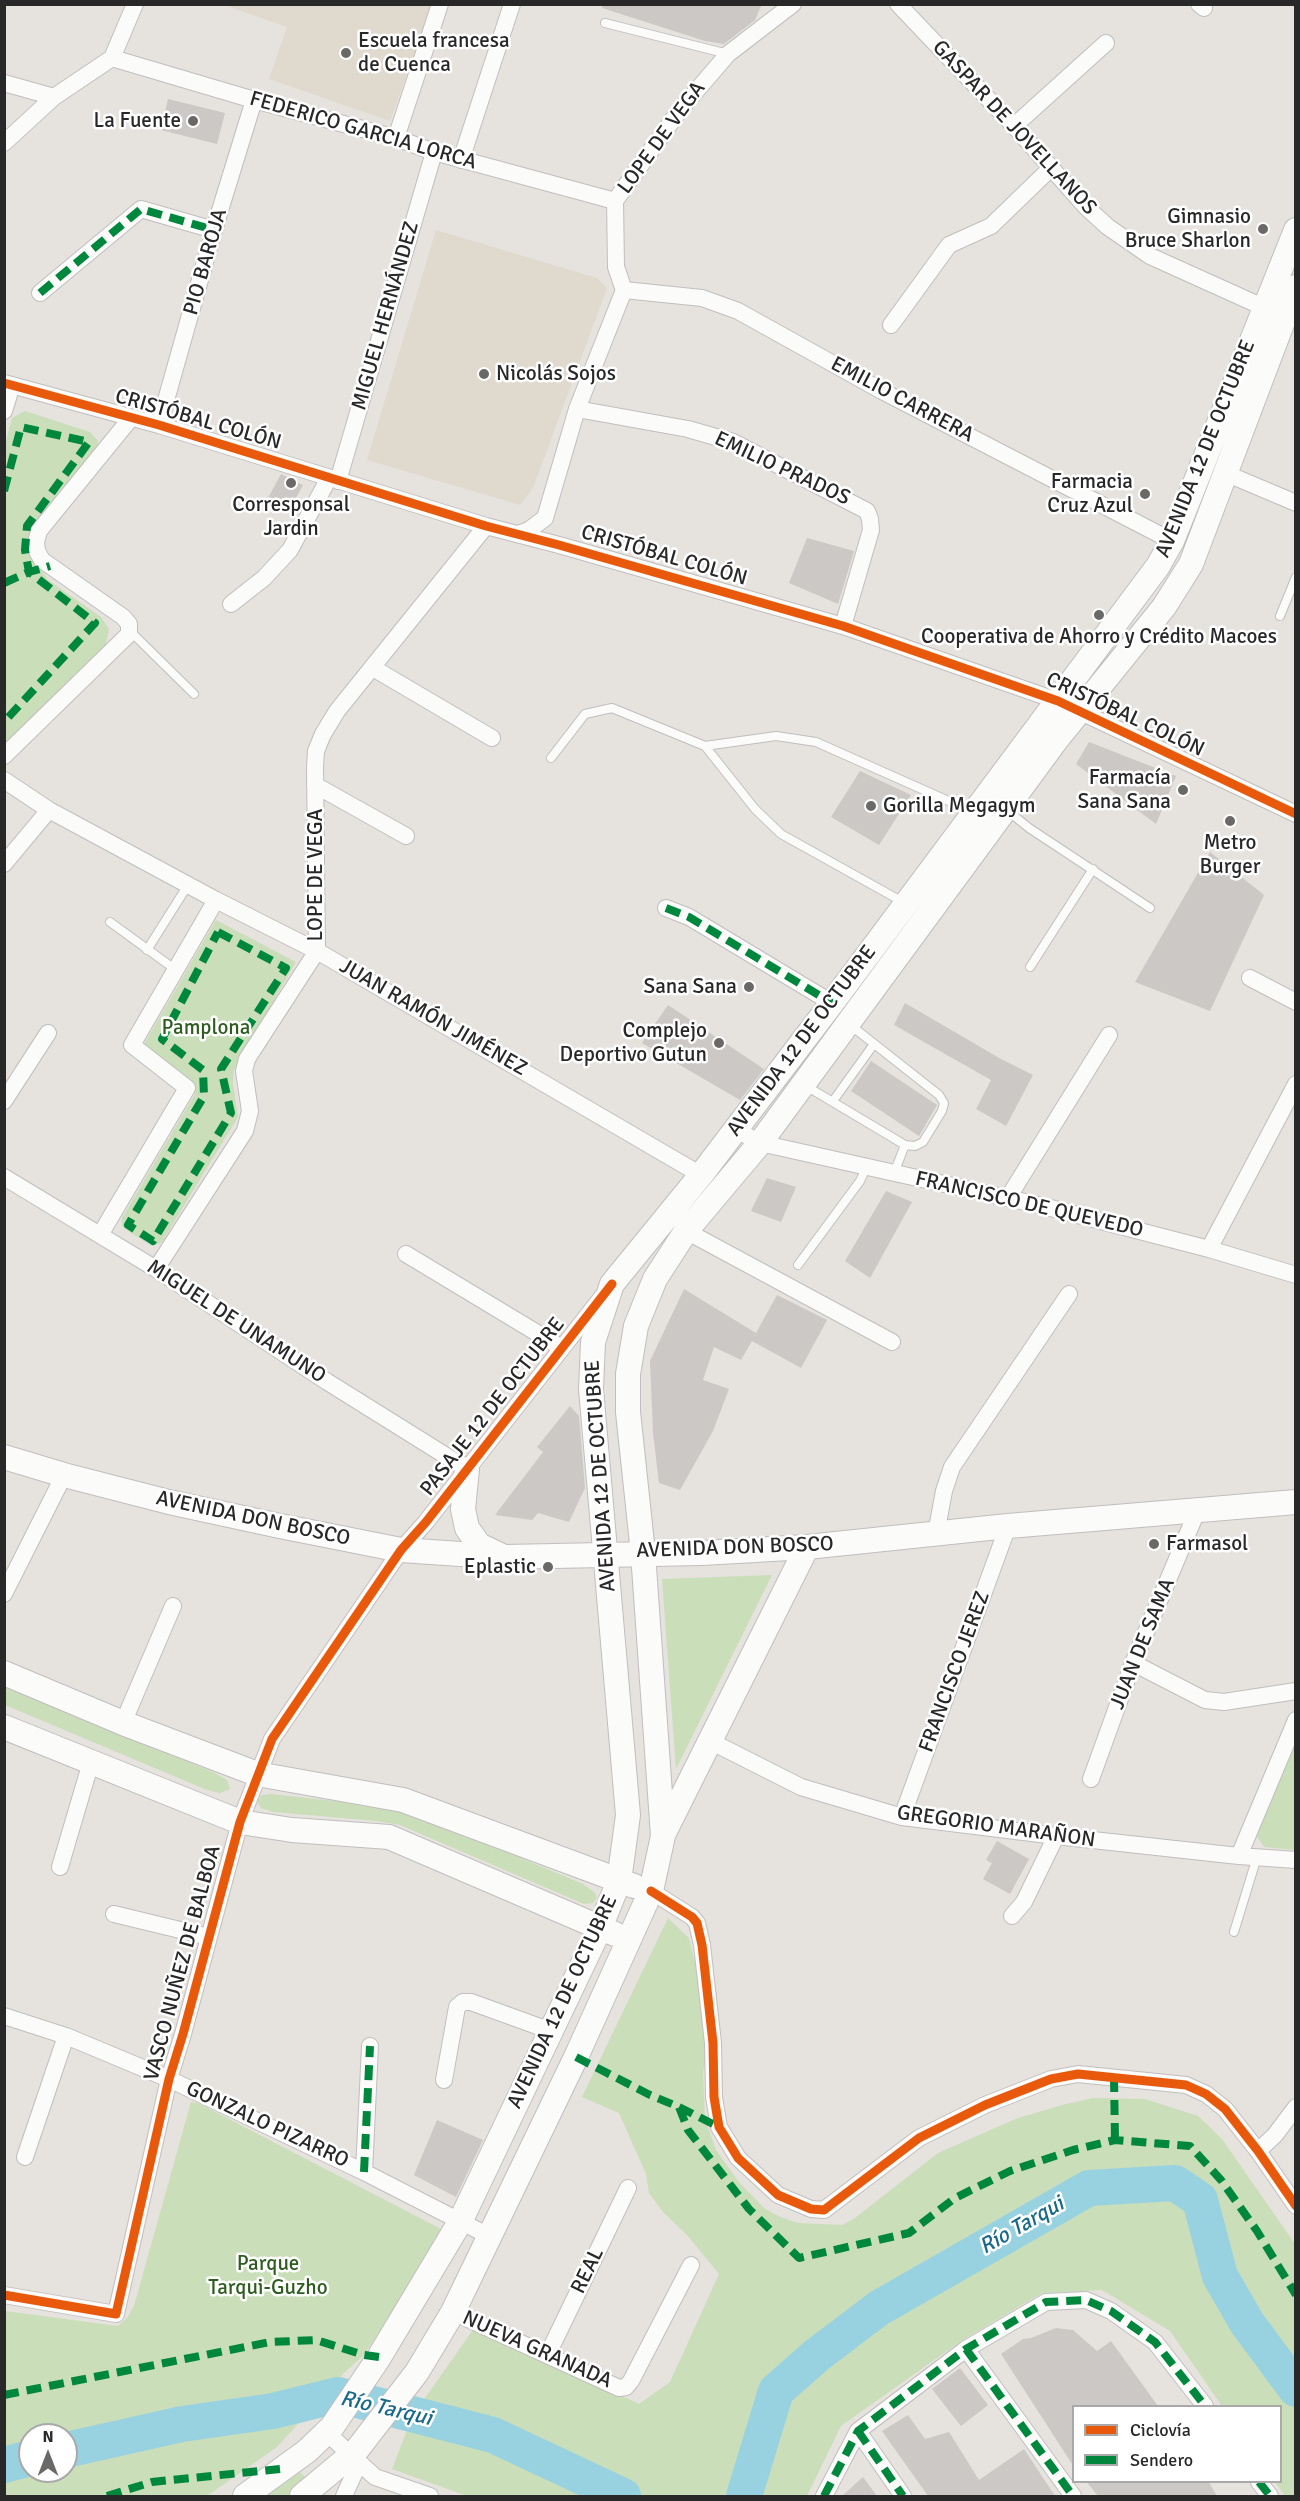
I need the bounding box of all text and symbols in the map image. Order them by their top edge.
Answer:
place label: Escuela francesa de Cuenca [358,28,510,78]
street label: GASPAR DE JOVELLANOS [926,35,1102,221]
marker: Escuela francesa de Cuenca [339,46,353,60]
street label: LOPE DE VEGA [613,77,711,199]
street label: FEDERICO GARCIA LORCA [247,86,479,176]
place label: La Fuente [94,108,181,134]
marker: La Fuente [186,114,200,128]
place label: Gimnasio Bruce Sharlon [1125,204,1251,254]
street label: PIO BAROJA [179,206,233,318]
street label: MIGUEL HERNÁNDEZ [347,219,425,413]
marker: Gimnasio Bruce Sharlon [1256,222,1270,236]
street label: AVENIDA 12 DE OCTUBRE [1151,337,1261,561]
street label: EMILIO CARRERA [826,352,978,448]
place label: Nicolás Sojos [496,361,616,387]
marker: Nicolás Sojos [477,367,491,381]
street label: CRISTÓBAL COLÓN [112,384,284,456]
street label: EMILIO PRADOS [710,427,854,511]
place label: Farmacia Cruz Azul [1047,469,1133,519]
marker: Corresponsal Jardin [284,476,298,490]
marker: Farmacia Cruz Azul [1138,487,1152,501]
place label: Corresponsal Jardin [232,492,350,542]
street label: CRISTÓBAL COLÓN [578,520,750,592]
marker: Cooperativa de Ahorro y Crédito Macoes [1092,608,1106,622]
place label: Cooperativa de Ahorro y Crédito Macoes [921,624,1277,650]
street label: CRISTÓBAL COLÓN [1042,667,1208,763]
place label: Farmacía Sana Sana [1078,765,1171,815]
marker: Farmacía Sana Sana [1176,783,1190,797]
place label: Gorilla Megagym [883,793,1035,819]
marker: Gorilla Megagym [864,799,878,813]
street label: LOPE DE VEGA [303,809,329,941]
marker: Metro Burger [1223,814,1237,828]
place label: Metro Burger [1199,830,1261,880]
street label: AVENIDA 12 DE OCTUBRE [722,941,882,1141]
street label: JUAN RAMÓN JIMÉNEZ [335,954,531,1082]
place label: Sana Sana [644,974,737,1000]
marker: Sana Sana [742,980,756,994]
park label: Pamplona [162,1015,250,1041]
place label: Complejo Deportivo Gutun [560,1018,707,1068]
marker: Complejo Deportivo Gutun [712,1036,726,1050]
street label: FRANCISCO DE QUEVEDO [913,1166,1145,1244]
street label: MIGUEL DE UNAMUNO [142,1255,330,1389]
street label: PASAJE 12 DE OCTUBRE [415,1313,571,1501]
street label: AVENIDA 12 DE OCTUBRE [580,1359,622,1593]
street label: AVENIDA DON BOSCO [154,1486,352,1552]
place label: Farmasol [1166,1531,1248,1557]
street label: AVENIDA DON BOSCO [636,1532,834,1564]
marker: Farmasol [1147,1537,1161,1551]
place label: Eplastic [464,1554,536,1580]
marker: Eplastic [541,1560,555,1574]
street label: JUAN DE SAMA [1105,1575,1181,1713]
street label: FRANCISCO JEREZ [914,1588,996,1756]
street label: GREGORIO MARAÑON [895,1801,1097,1853]
street label: VASCO NUÑEZ DE BALBOA [139,1843,227,2083]
street label: AVENIDA 12 DE OCTUBRE [502,1891,624,2113]
street label: GONZALO PIZARRO [182,2076,352,2174]
water label: Río Tarqui [975,2191,1069,2261]
street label: REAL [566,2244,610,2298]
park label: Parque Tarqui-Guzho [208,2251,328,2301]
street label: NUEVA GRANADA [458,2306,616,2394]
water label: Río Tarqui [338,2386,434,2432]
legend [1072,2405,1282,2483]
text: Ciclovía [1130,2419,1191,2441]
north arrow [18,2423,78,2483]
text: N [42,2427,54,2447]
text: Sendero [1130,2449,1193,2471]

